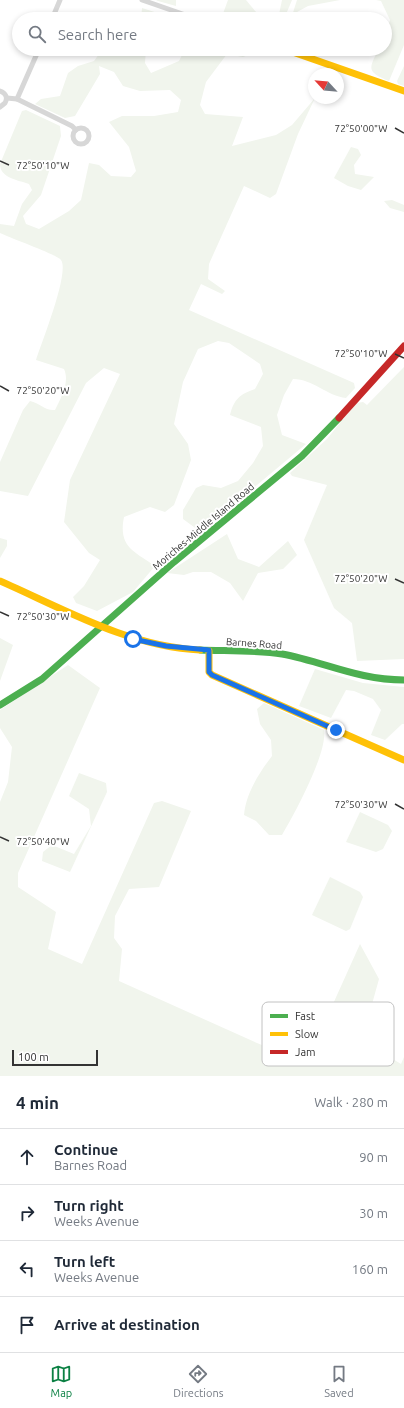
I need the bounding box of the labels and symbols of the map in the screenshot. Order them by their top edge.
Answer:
north arrow [308,68,344,104]
text: 72°50'00"W [335,123,387,134]
text: 72°50'10"W [17,160,69,171]
text: 72°50'10"W [335,348,387,359]
text: 72°50'20"W [17,385,69,396]
street label: Moriches-Middle Island Road [150,481,256,572]
text: 72°50'20"W [335,573,387,584]
text: 72°50'30"W [17,611,69,622]
route start [124,630,142,648]
street label: Barnes Road [226,636,283,651]
route end [327,721,345,739]
text: 72°50'30"W [335,799,387,810]
text: 72°50'40"W [17,836,69,847]
legend [262,1002,394,1066]
text: Fast [295,1010,316,1022]
text: Slow [295,1028,319,1040]
text: Jam [295,1046,316,1058]
scale bar [12,1048,98,1067]

